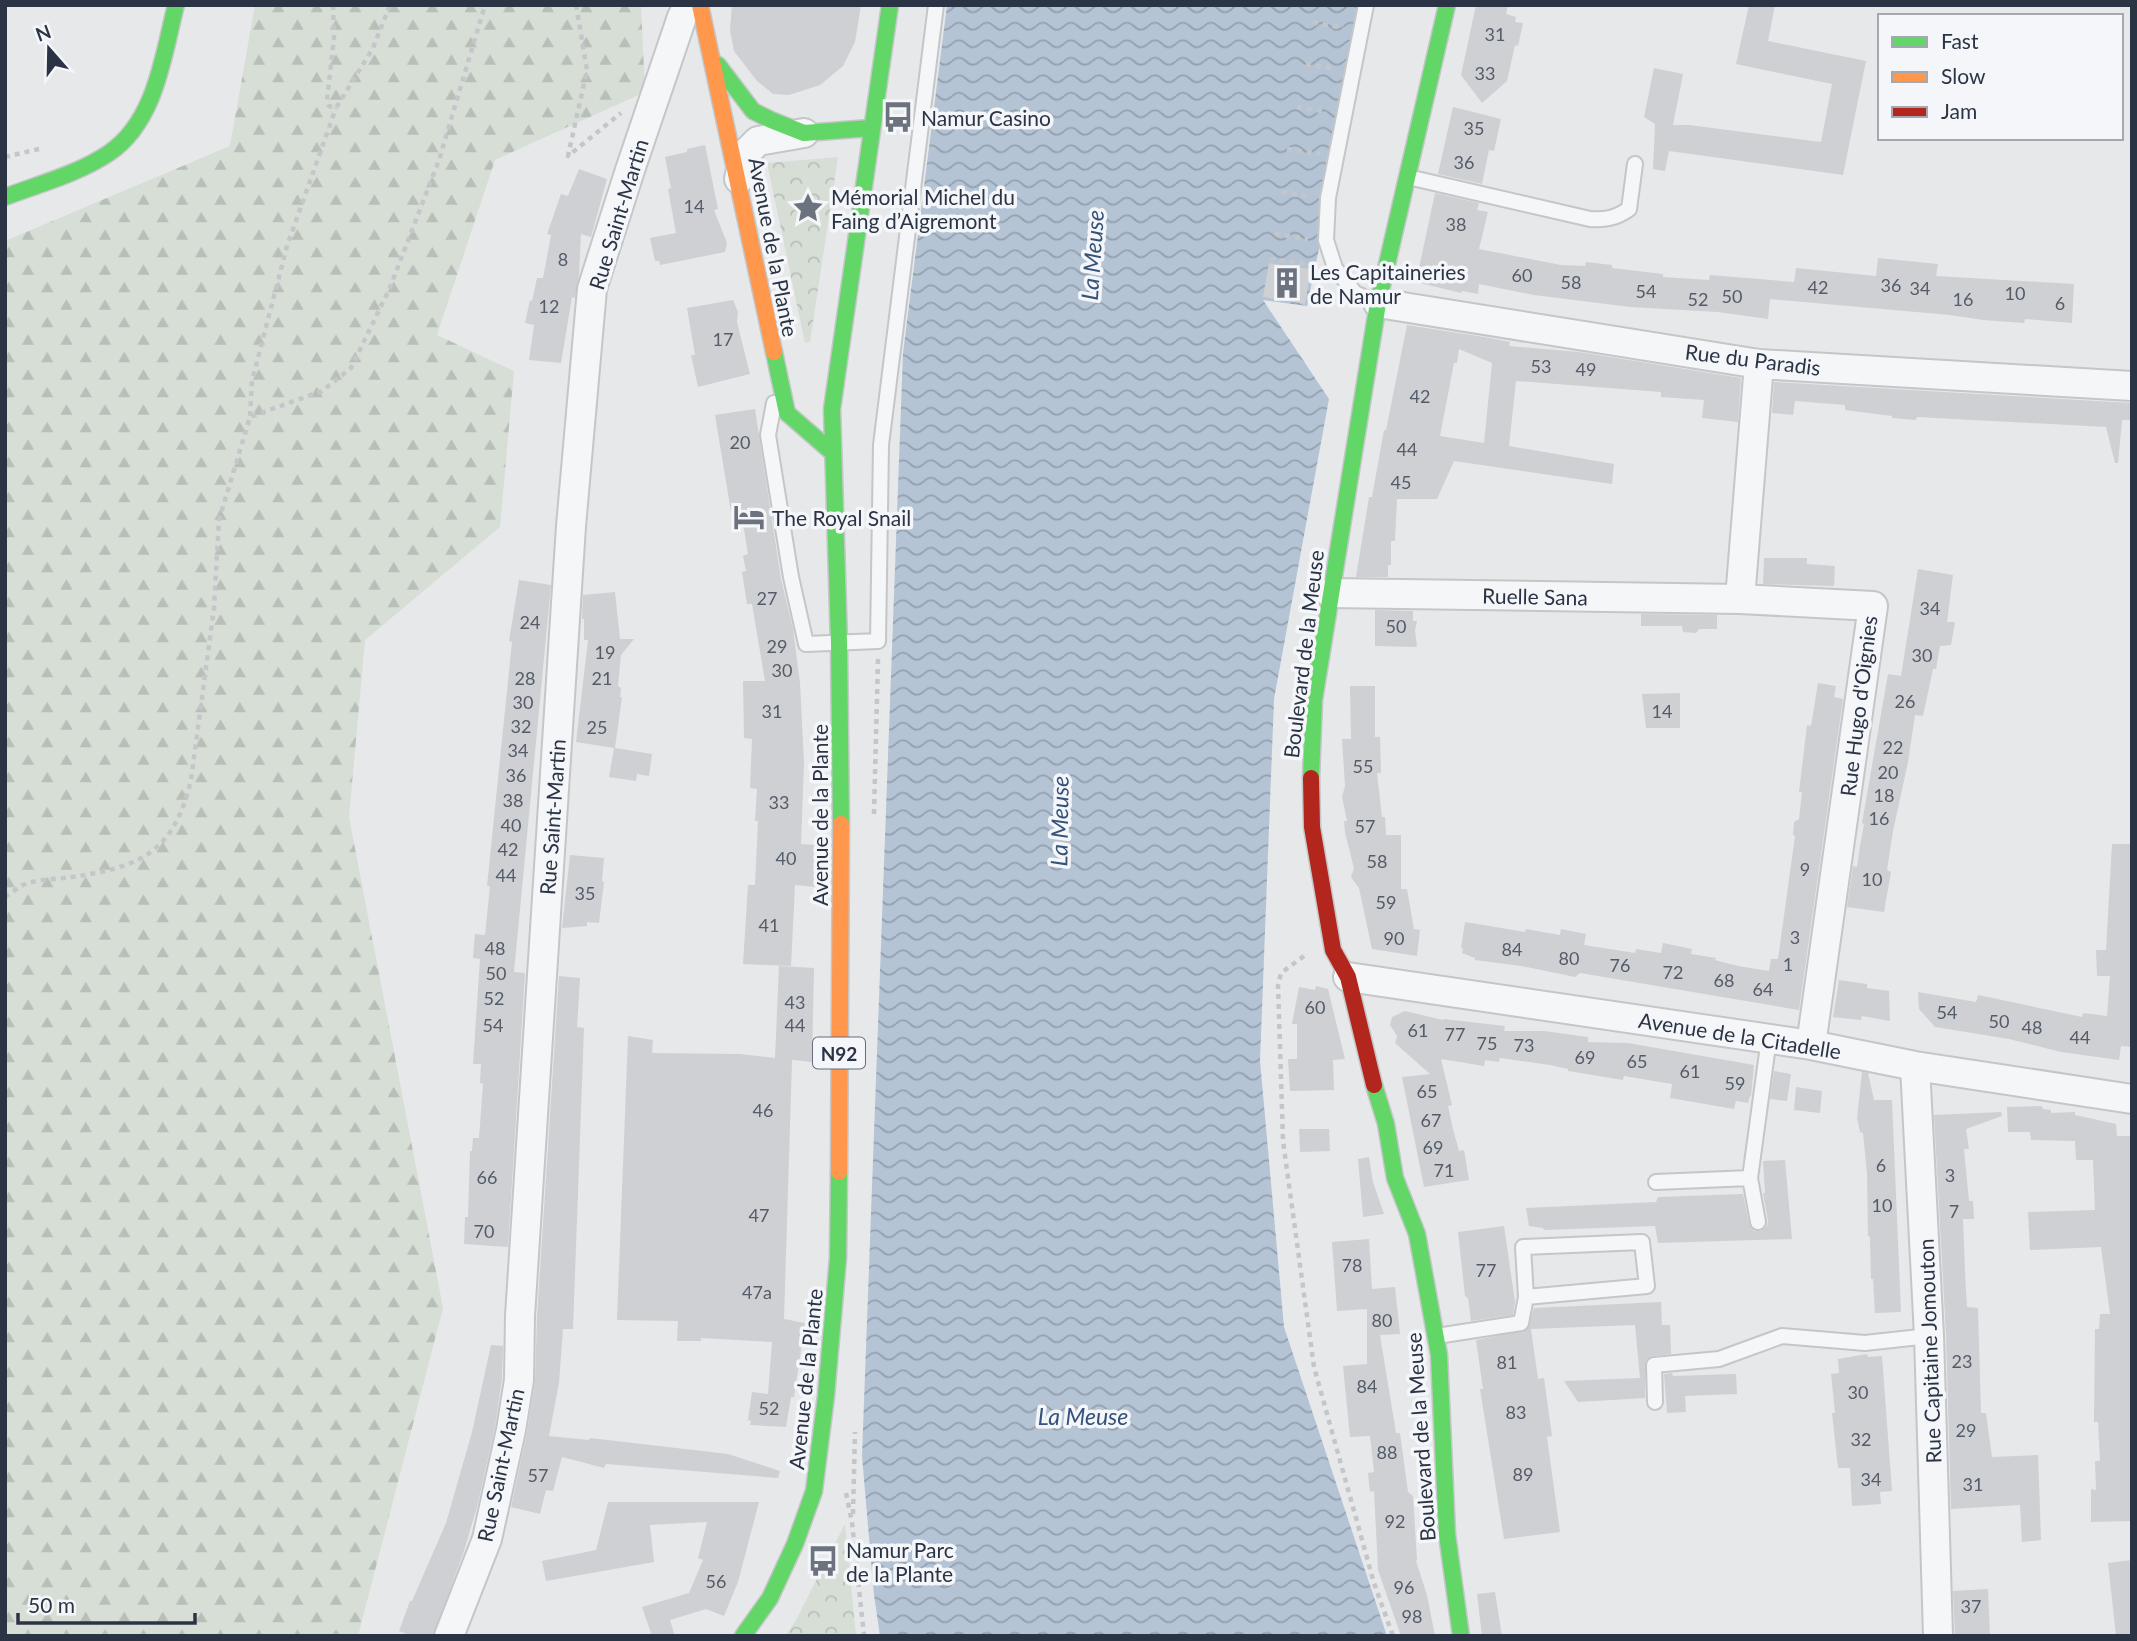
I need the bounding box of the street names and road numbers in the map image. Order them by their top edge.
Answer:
street label: Rue Saint-Martin [583,136,653,292]
street label: Avenue de la Plante [744,155,804,339]
street label: Rue du Paradis [1684,338,1822,380]
street label: Boulevard de la Meuse [1278,549,1328,759]
street label: Ruelle Sana [1482,583,1588,609]
street label: Rue Hugo d'Oignies [1835,614,1881,798]
street label: Avenue de la Plante [807,724,832,906]
street label: Rue Saint-Martin [534,738,570,896]
street label: Avenue de la Citadelle [1637,1007,1843,1063]
road number: N92 [813,1037,865,1068]
street label: Rue Capitaine Jomouton [1913,1238,1945,1464]
street label: Avenue de la Plante [783,1287,827,1471]
street label: Boulevard de la Meuse [1400,1332,1440,1542]
street label: Rue Saint-Martin [472,1386,528,1544]

